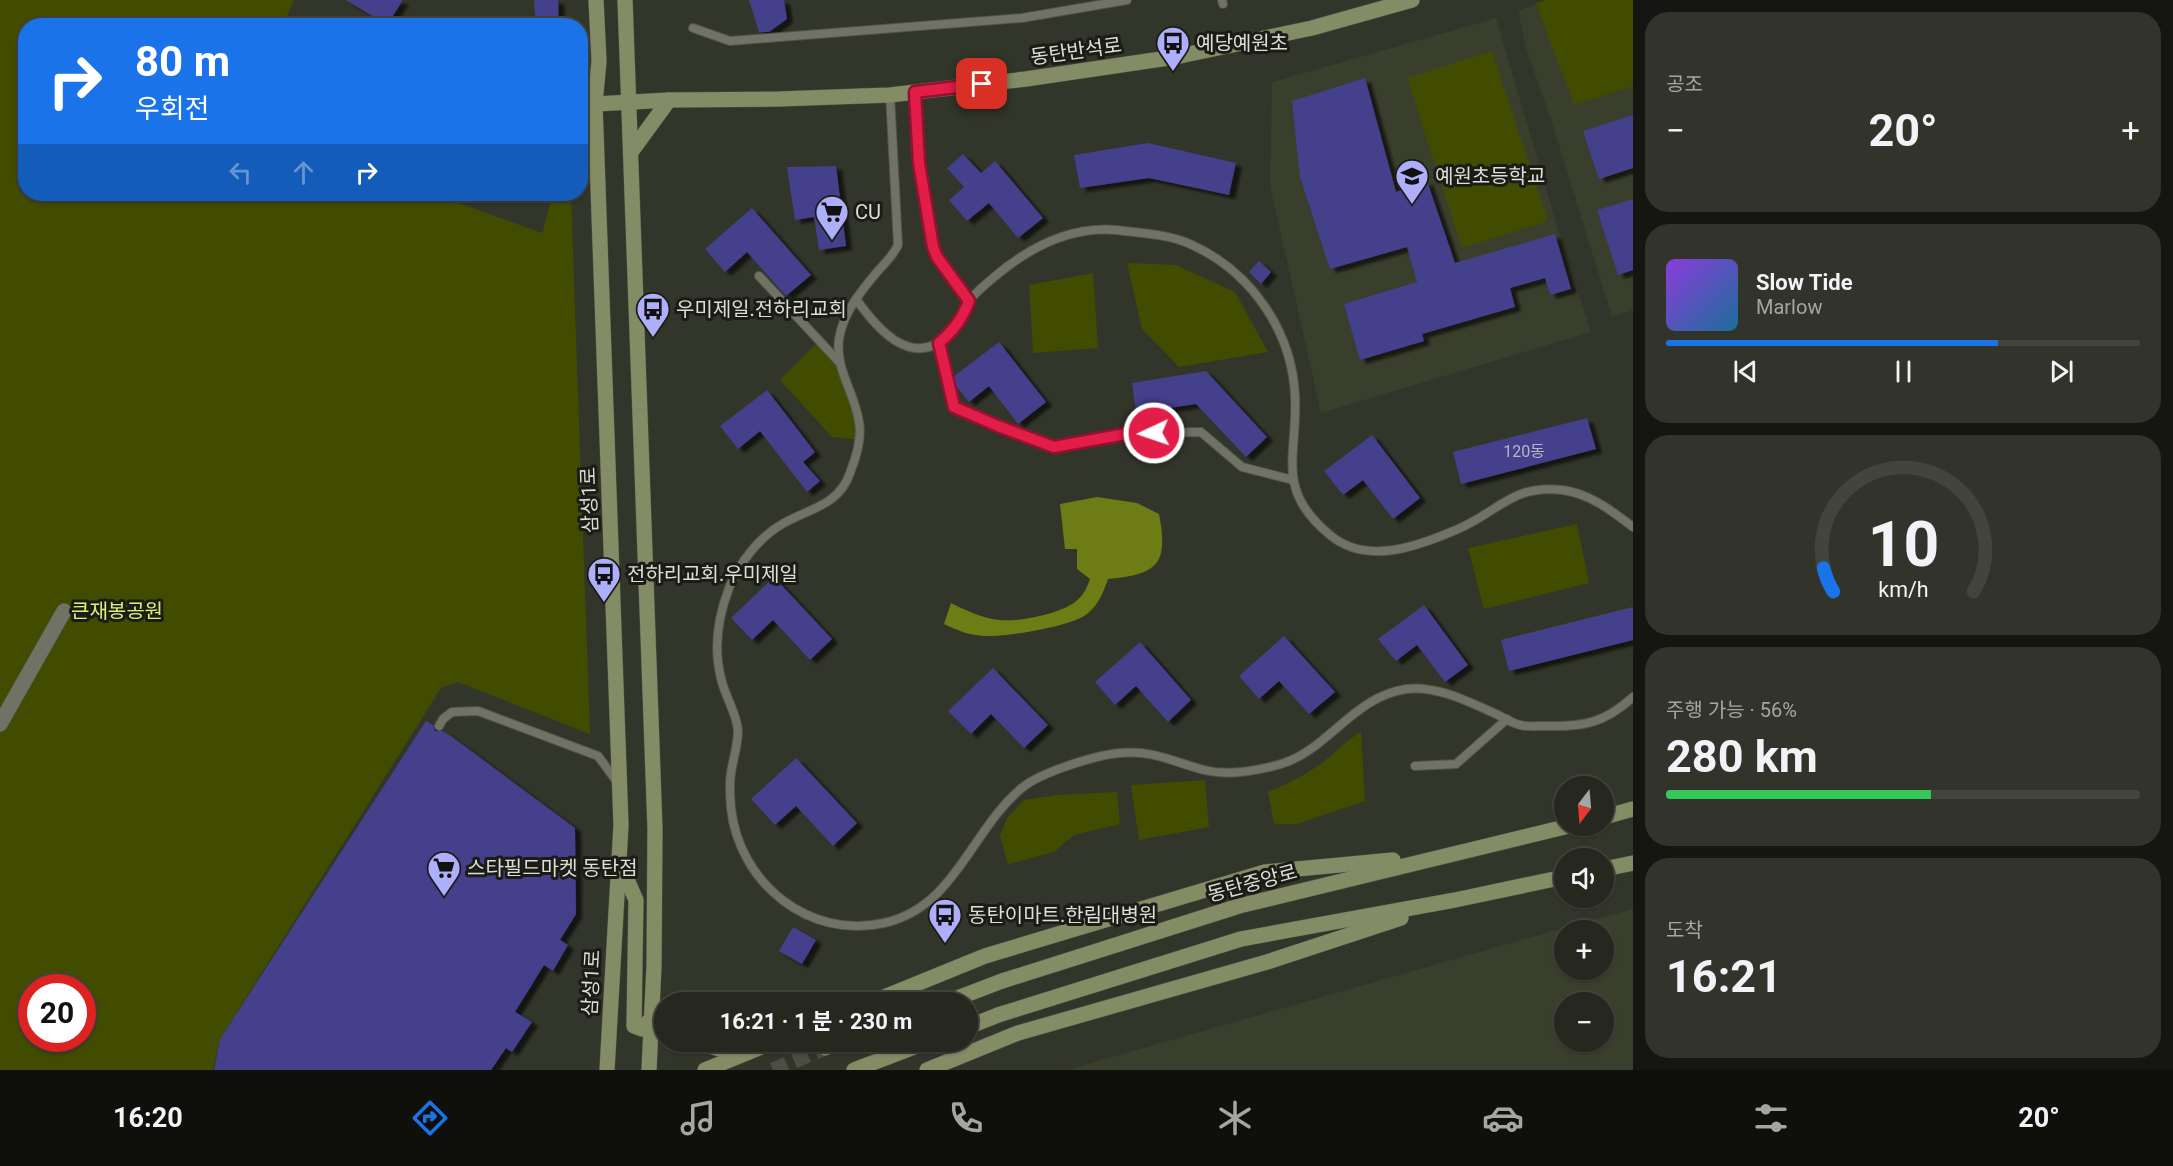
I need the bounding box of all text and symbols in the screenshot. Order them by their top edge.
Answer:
bus stop icon: 예당예원초 [1155,25,1191,72]
place label: 예당예원초 [1196,31,1288,55]
street label: 동탄반석로 [1029,33,1123,69]
text: 80 m [135,37,230,86]
icon: right [36,42,114,120]
pin [956,58,1007,109]
icon: arrive [965,67,998,100]
text: 공조 [1666,72,1703,96]
text: 우회전 [135,93,210,125]
text: 20° [1868,104,1938,157]
text: − [1666,111,1685,150]
text: + [2121,111,2140,150]
icon: left [224,156,257,189]
icon: ahead [287,156,320,189]
icon: right [350,156,383,189]
school or university icon: 예원초등학교 [1394,158,1430,205]
place label: 예원초등학교 [1435,164,1545,188]
supermarket icon: CU [814,194,850,241]
place label: CU [855,200,881,224]
text: Slow Tide [1756,270,1853,295]
bus stop icon: 우미제일.전하리교회 [635,291,671,338]
text: Marlow [1756,295,1822,319]
place label: 우미제일.전하리교회 [676,297,847,321]
icon: previous [1729,355,1762,388]
icon: pause [1887,355,1920,388]
icon: next [2045,355,2078,388]
position arrow [1122,401,1186,465]
house number: 120동 [1503,442,1545,461]
street label: 삼성1로 [576,466,602,534]
text: 10 [1867,508,1939,581]
bus stop icon: 전하리교회.우미제일 [586,556,622,603]
place label: 전하리교회.우미제일 [627,562,798,586]
text: km/h [1878,577,1928,602]
park label: 큰재봉공원 [71,599,163,623]
text: 주행 가능 · 56% [1666,698,1797,722]
text: 280 km [1666,730,1818,783]
north arrow [1554,776,1614,836]
map controls [1554,776,1614,1052]
button: sound [1554,848,1614,908]
supermarket icon: 스타필드마켓 동탄점 [426,850,462,897]
place label: 스타필드마켓 동탄점 [467,856,638,880]
street label: 동탄중앙로 [1204,860,1300,906]
bus stop icon: 동탄이마트.한림대병원 [927,897,963,944]
place label: 동탄이마트.한림대병원 [968,903,1157,927]
text: 도착 [1666,918,1703,942]
button: + [1554,920,1614,980]
street label: 삼성1로 [577,949,605,1017]
text: 16:21 [1666,950,1782,1003]
speed limit sign: 20 [18,974,96,1052]
button: − [1554,992,1614,1052]
text: 16:21 · 1 분 · 230 m [720,1009,912,1034]
icon: directions [409,1097,451,1139]
icon: music [677,1097,719,1139]
icon: phone [945,1097,987,1139]
icon: climate [1214,1097,1256,1139]
icon: car [1482,1097,1524,1139]
icon: filters [1750,1097,1792,1139]
text: 16:20 [113,1102,183,1134]
text: 20° [2018,1102,2060,1134]

